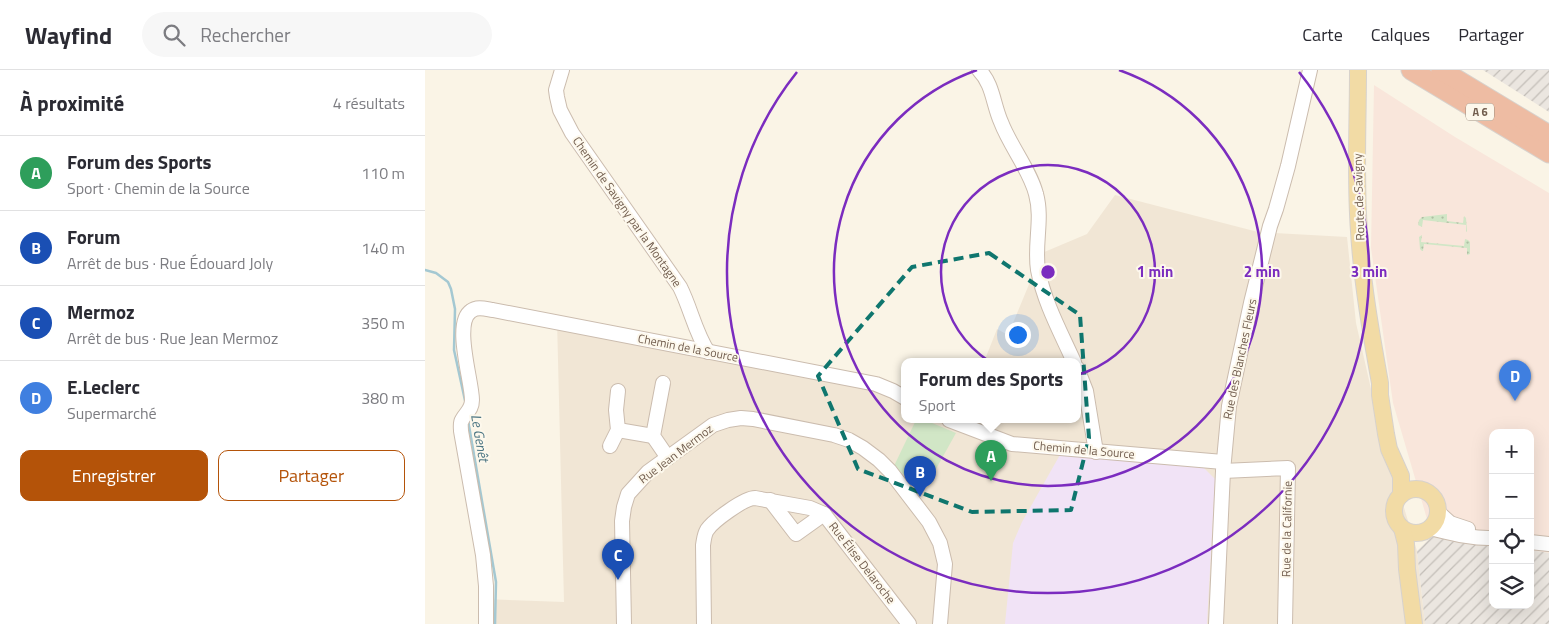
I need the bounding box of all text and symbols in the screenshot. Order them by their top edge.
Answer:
search box [142,12,492,57]
text: Wayfind [25,17,112,53]
text: Rechercher [200,20,291,49]
icon: search [160,21,188,49]
text: Carte [1302,21,1343,48]
text: Calques [1371,21,1430,48]
text: Partager [1458,21,1524,48]
text: À proximité [20,87,124,119]
text: 4 résultats [333,91,405,115]
road number: A 6 [1466,104,1494,121]
street label: Chemin de Savigny par la Montagne [568,133,687,291]
text: Forum des Sports [67,147,212,176]
street label: Route de Savigny [1347,153,1370,241]
text: A [31,161,41,185]
text: 110 m [361,161,405,185]
text: Sport · Chemin de la Source [67,176,250,200]
text: Forum [67,222,120,251]
text: B [31,236,41,260]
text: 140 m [361,236,405,260]
text: Arrêt de bus · Rue Édouard Joly [67,251,273,275]
text: 1 min [1137,260,1173,283]
text: 2 min [1244,260,1280,283]
text: 3 min [1351,260,1387,283]
centre of rings [1039,263,1057,281]
street label: Rue des Blanches Fleurs [1217,296,1262,421]
text: Mermoz [67,297,135,326]
text: C [32,311,40,335]
text: 350 m [361,311,405,335]
your location [1005,322,1031,348]
text: Arrêt de bus · Rue Jean Mermoz [67,326,278,350]
street label: Chemin de la Source [636,328,740,367]
popup [901,358,1081,423]
pin: D [1499,360,1531,401]
text: Forum des Sports [919,364,1063,393]
text: E.Leclerc [67,372,140,401]
text: D [31,386,41,410]
text: 380 m [361,386,405,410]
text: Sport [919,393,955,417]
text: Supermarché [67,401,157,425]
water label: Le Genêt [466,413,495,465]
street label: Rue Jean Mermoz [634,419,717,488]
map controls [1489,429,1534,609]
button: + [1489,429,1534,474]
street label: Chemin de la Source [1033,436,1136,463]
pin: A [975,440,1007,481]
button: Enregistrer [20,450,208,501]
button: Partager [218,450,405,501]
pin: B [904,456,936,497]
button: − [1489,474,1534,519]
street label: Rue de la Californie [1276,481,1297,577]
street label: Rue Élise Delaroche [824,518,900,608]
button: locate [1489,519,1534,564]
pin: C [602,539,634,580]
button: layers [1489,564,1534,609]

